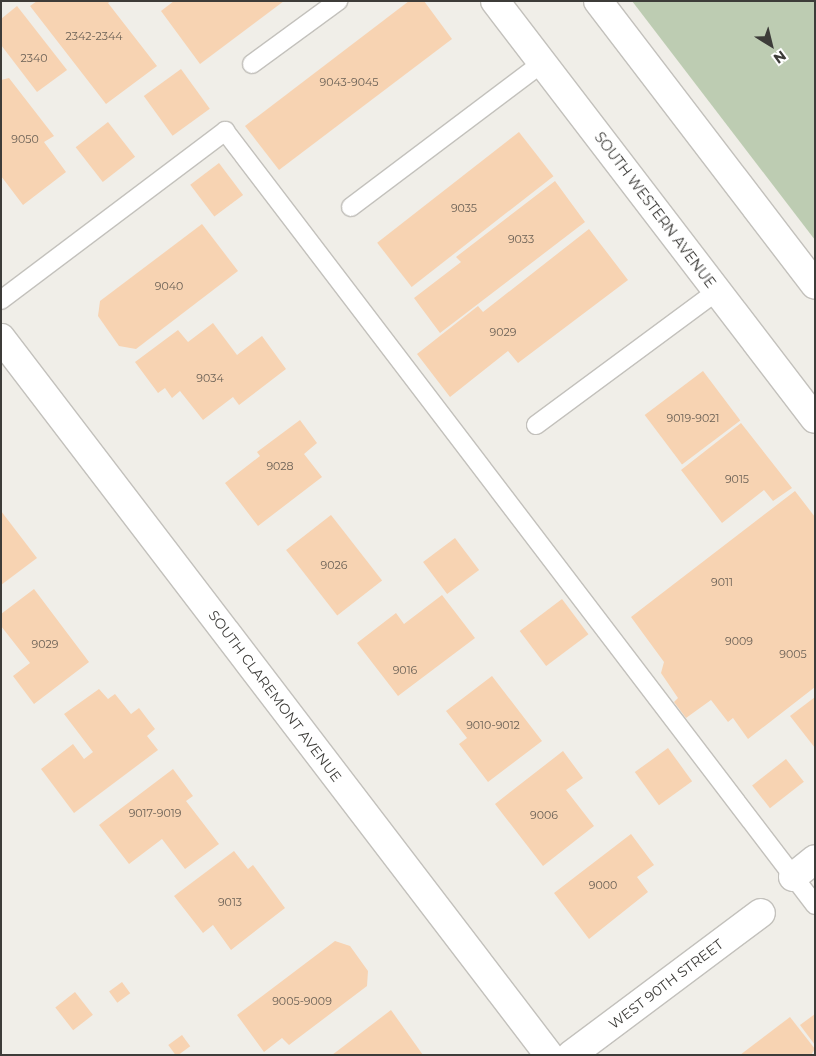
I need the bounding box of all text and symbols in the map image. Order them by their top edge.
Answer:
north arrow [746,20,796,70]
house number: 2342-2344 [66,29,122,43]
text: N [770,47,790,68]
house number: 2340 [20,51,48,65]
house number: 9043-9045 [320,75,378,89]
street label: SOUTH WESTERN AVENUE [591,129,719,291]
house number: 9050 [11,132,39,146]
house number: 9035 [451,201,477,215]
house number: 9033 [508,232,534,246]
house number: 9040 [155,279,183,293]
house number: 9029 [490,325,516,339]
house number: 9034 [196,371,224,385]
house number: 9019-9021 [666,411,720,425]
house number: 9028 [266,459,294,473]
house number: 9015 [725,472,749,486]
house number: 9026 [321,558,347,572]
house number: 9011 [711,575,733,589]
street label: SOUTH CLAREMONT AVENUE [205,607,345,785]
house number: 9009 [725,634,753,648]
house number: 9029 [32,637,58,651]
house number: 9005 [779,647,807,661]
house number: 9016 [393,663,417,677]
house number: 9010-9012 [466,718,520,732]
house number: 9017-9019 [129,806,181,820]
house number: 9006 [530,808,558,822]
house number: 9000 [589,878,617,892]
house number: 9013 [218,895,242,909]
street label: WEST 90TH STREET [605,936,727,1032]
house number: 9005-9009 [272,994,332,1008]

